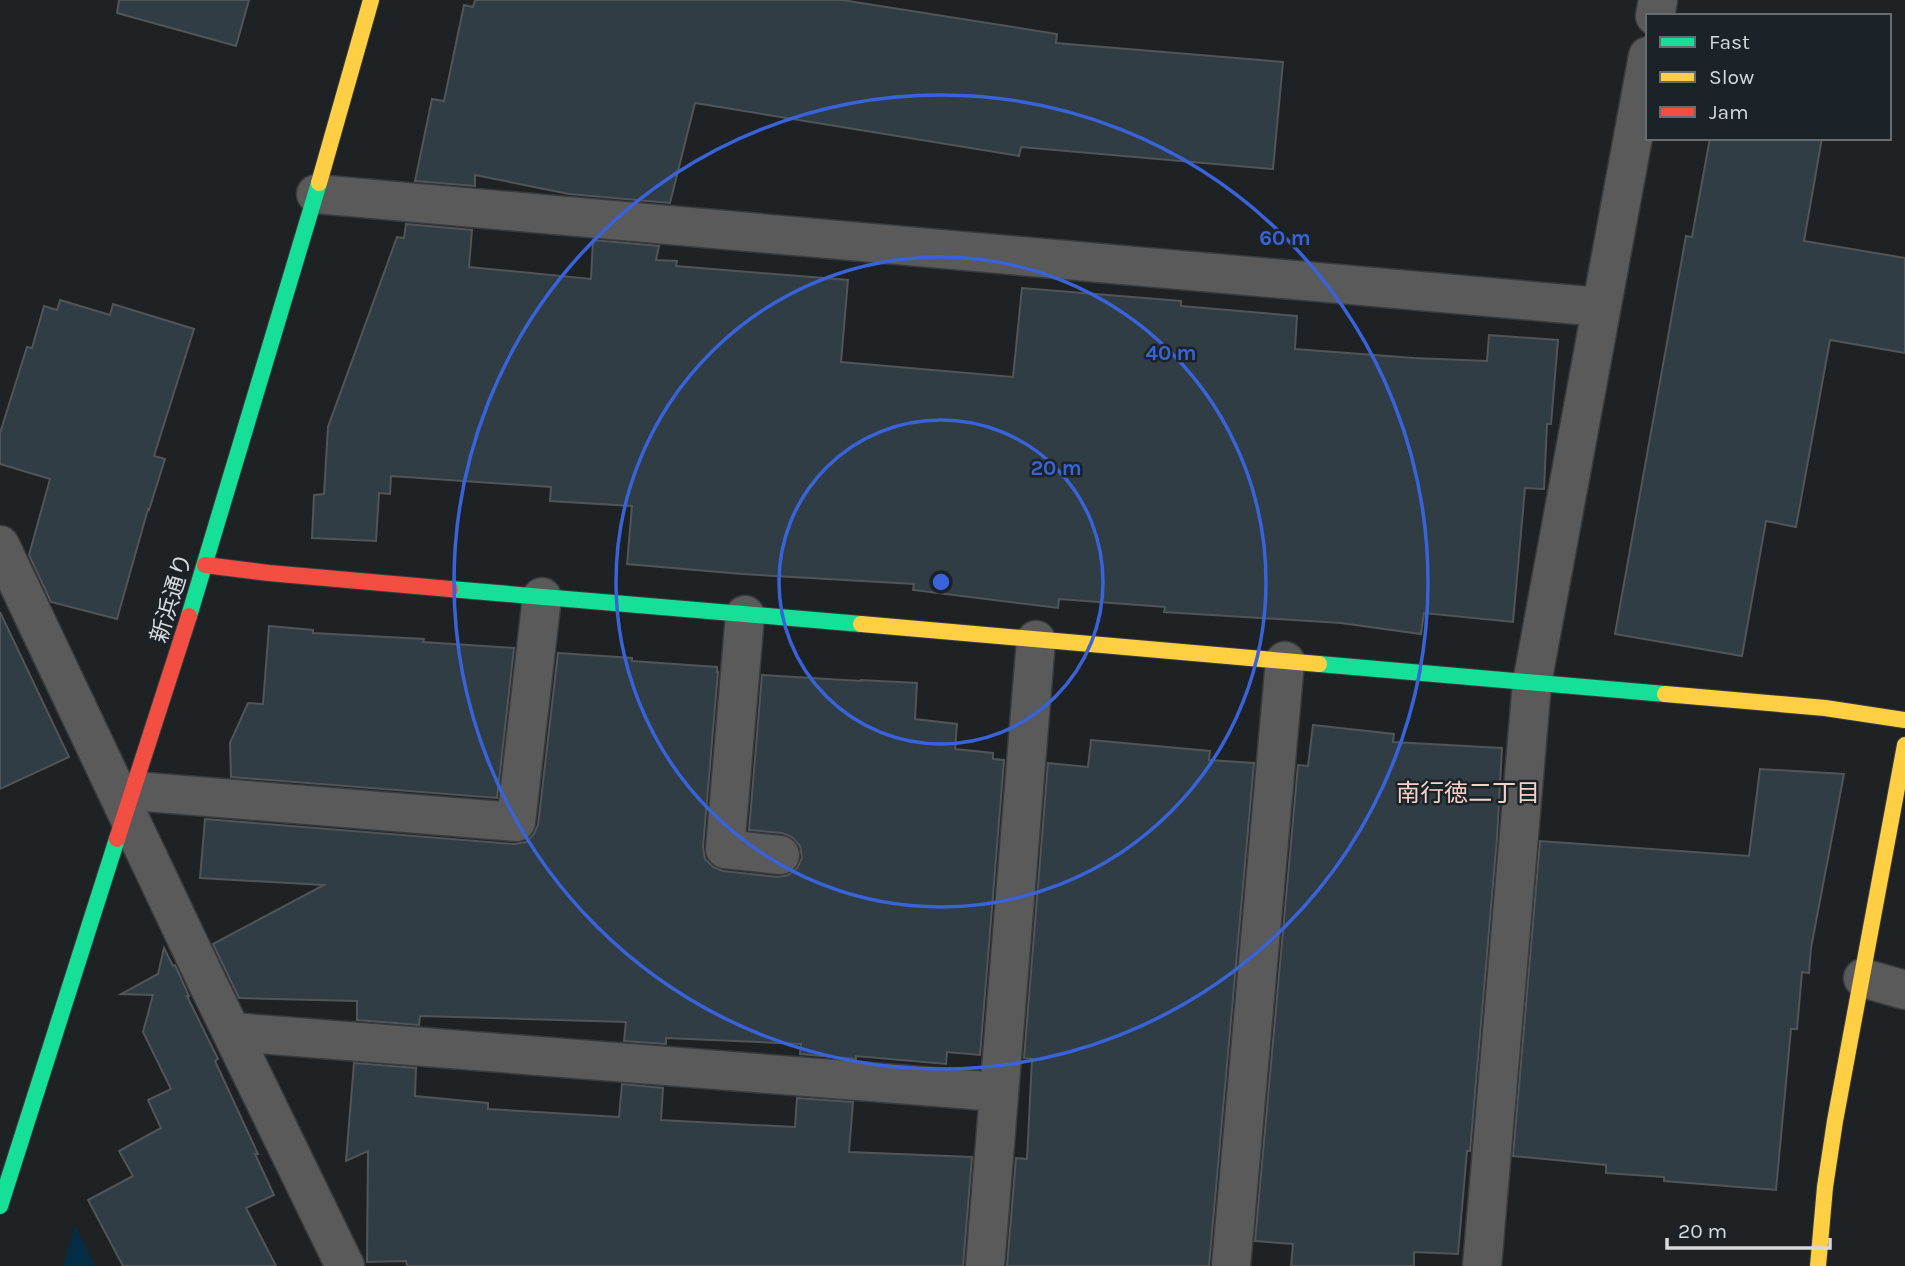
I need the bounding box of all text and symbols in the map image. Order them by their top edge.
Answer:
legend [1646,14,1891,140]
text: Fast [1709,30,1750,54]
text: Slow [1709,65,1754,89]
text: Jam [1709,100,1749,124]
text: 60 m [1259,226,1311,250]
text: 40 m [1145,341,1197,365]
text: 20 m [1030,456,1082,480]
street label: 新浜通り [145,550,198,646]
centre of rings [929,570,953,594]
district label: 南行徳二丁目 [1396,779,1540,807]
scale bar [1667,1206,1830,1250]
text: 20 m [1678,1219,1727,1243]

